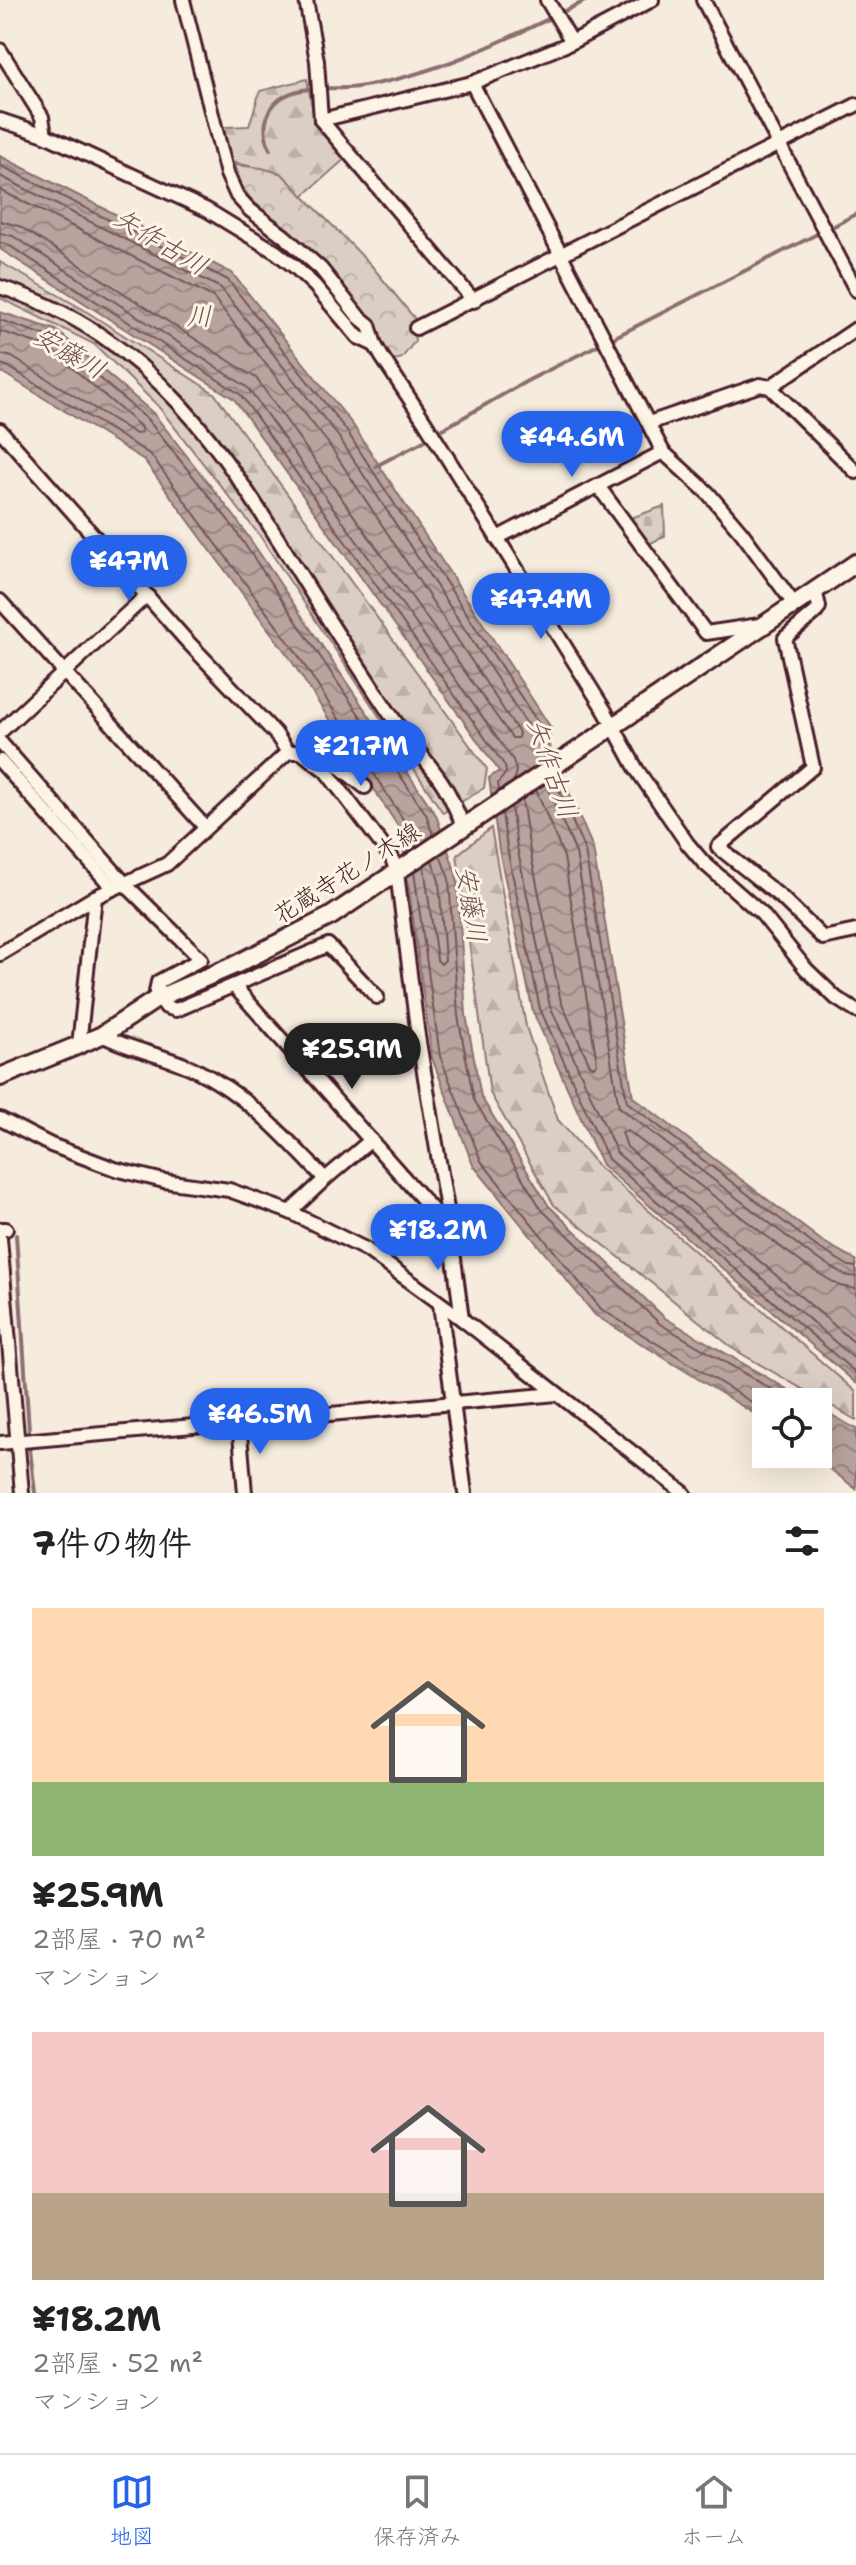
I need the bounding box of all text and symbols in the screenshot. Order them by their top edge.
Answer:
water label: 矢作古川 [107,199,215,283]
water label: 川 [186,298,212,333]
water label: 安藤川 [27,317,113,387]
pin: ¥44.6M [507,411,637,479]
text: ¥44.6M [520,419,624,454]
pin: ¥47M [82,535,176,603]
text: ¥47M [89,543,169,578]
pin: ¥47.4M [476,573,606,641]
text: ¥47.4M [490,581,592,616]
water label: 矢作古川 [520,713,586,823]
pin: ¥21.7M [296,720,426,788]
text: ¥21.7M [313,728,409,763]
street label: 花蔵寺花ノ木線 [267,815,427,931]
water label: 安藤川 [449,863,495,945]
pin: ¥25.9M [287,1023,417,1091]
text: ¥25.9M [302,1031,402,1066]
pin: ¥18.2M [373,1204,503,1272]
text: ¥18.2M [389,1212,487,1247]
pin: ¥46.5M [195,1388,325,1456]
map controls [752,1388,832,1468]
button: locate [752,1388,832,1468]
text: ¥46.5M [208,1396,312,1431]
icon: filters [780,1519,824,1563]
text: 7件の物件 [32,1520,192,1566]
icon: home [356,1660,500,1804]
text: ¥25.9M [32,1872,164,1918]
text: 2部屋 · 70 m² [32,1921,206,1956]
text: マンション [32,1959,161,1994]
icon: home [356,2084,500,2228]
text: ¥18.2M [32,2296,161,2342]
text: 2部屋 · 52 m² [32,2345,203,2380]
text: マンション [32,2383,161,2418]
tab: 地図 [110,2470,154,2551]
tab: 保存済み [373,2470,461,2551]
tab: ホーム [681,2470,746,2551]

